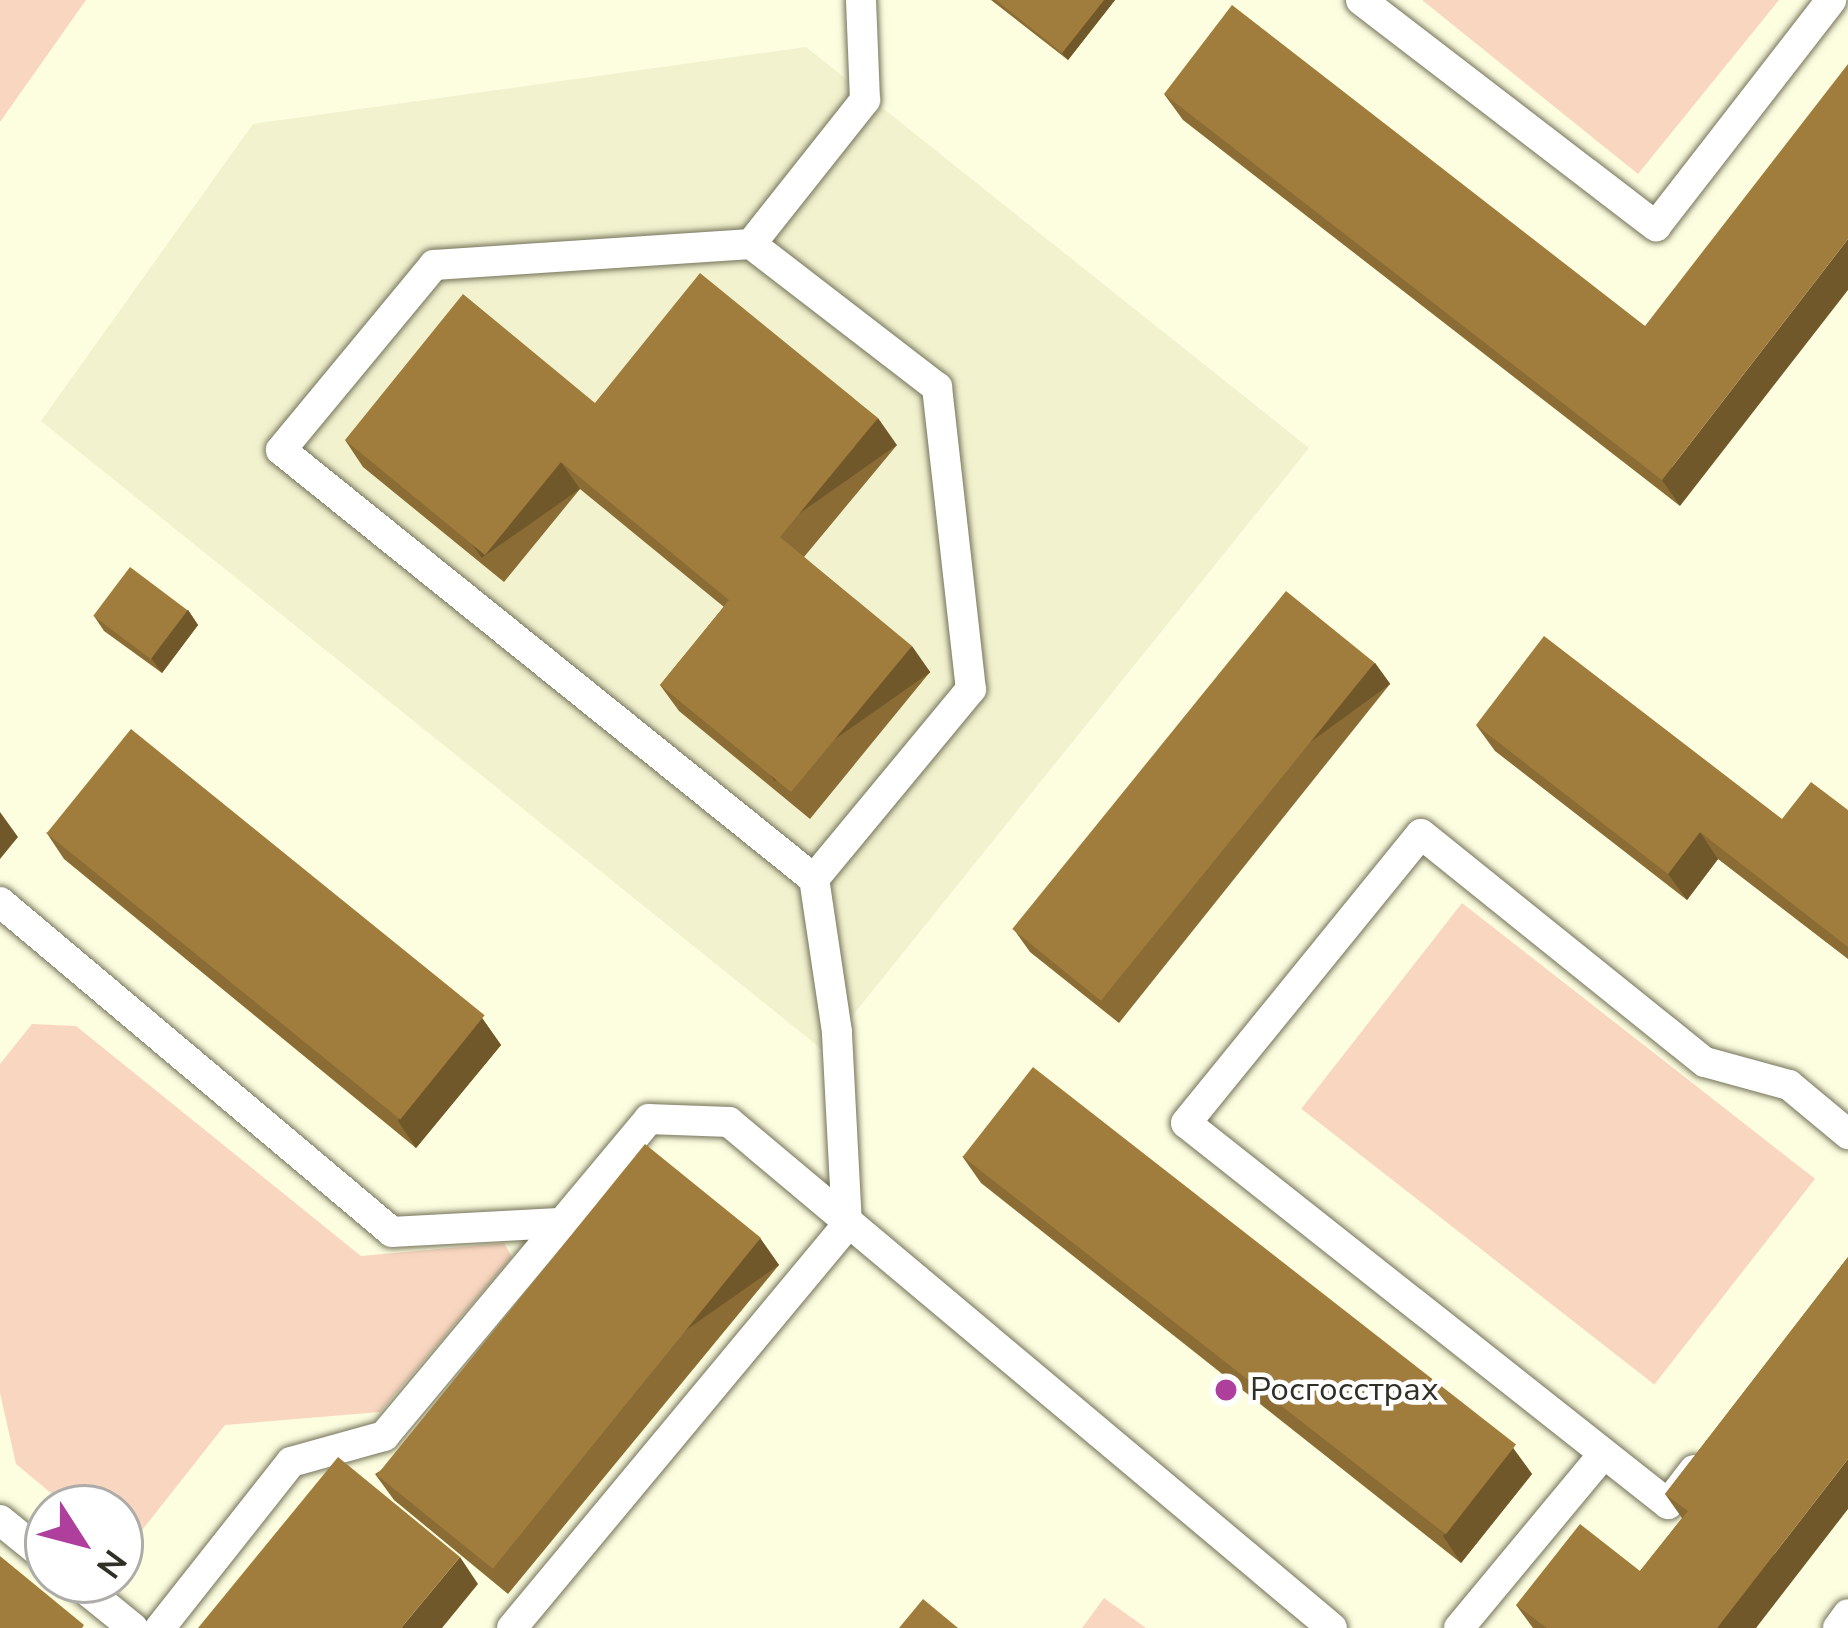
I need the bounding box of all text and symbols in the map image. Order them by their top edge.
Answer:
place label: Росгосстрах [1250,1370,1439,1410]
marker: Росгосстрах [1213,1377,1239,1403]
north arrow [24,1484,144,1604]
text: N [86,1540,137,1587]

